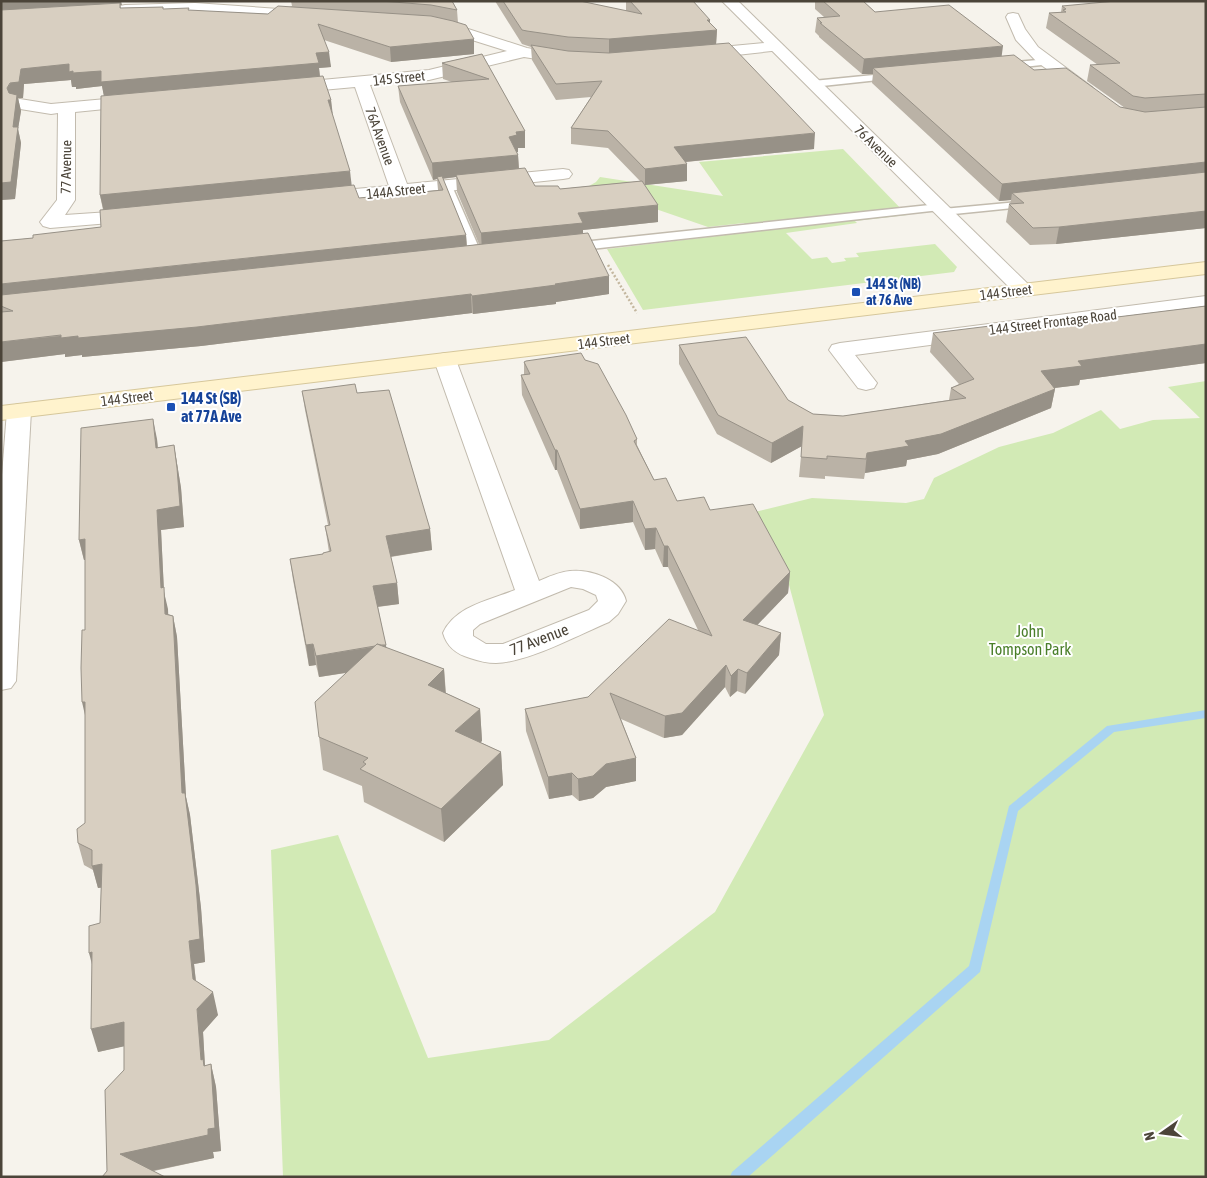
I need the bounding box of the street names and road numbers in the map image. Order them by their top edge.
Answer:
street label: 145 Street [372,67,426,89]
street label: 76A Avenue [362,105,398,167]
street label: 76 Avenue [851,122,901,170]
street label: 77 Avenue [58,140,74,194]
street label: 144A Street [366,180,426,202]
street label: 144 Street [979,281,1033,303]
street label: 144 Street Frontage Road [988,306,1118,338]
street label: 144 Street [577,330,631,352]
street label: 144 Street [100,387,154,409]
street label: 77 Avenue [507,620,571,658]

